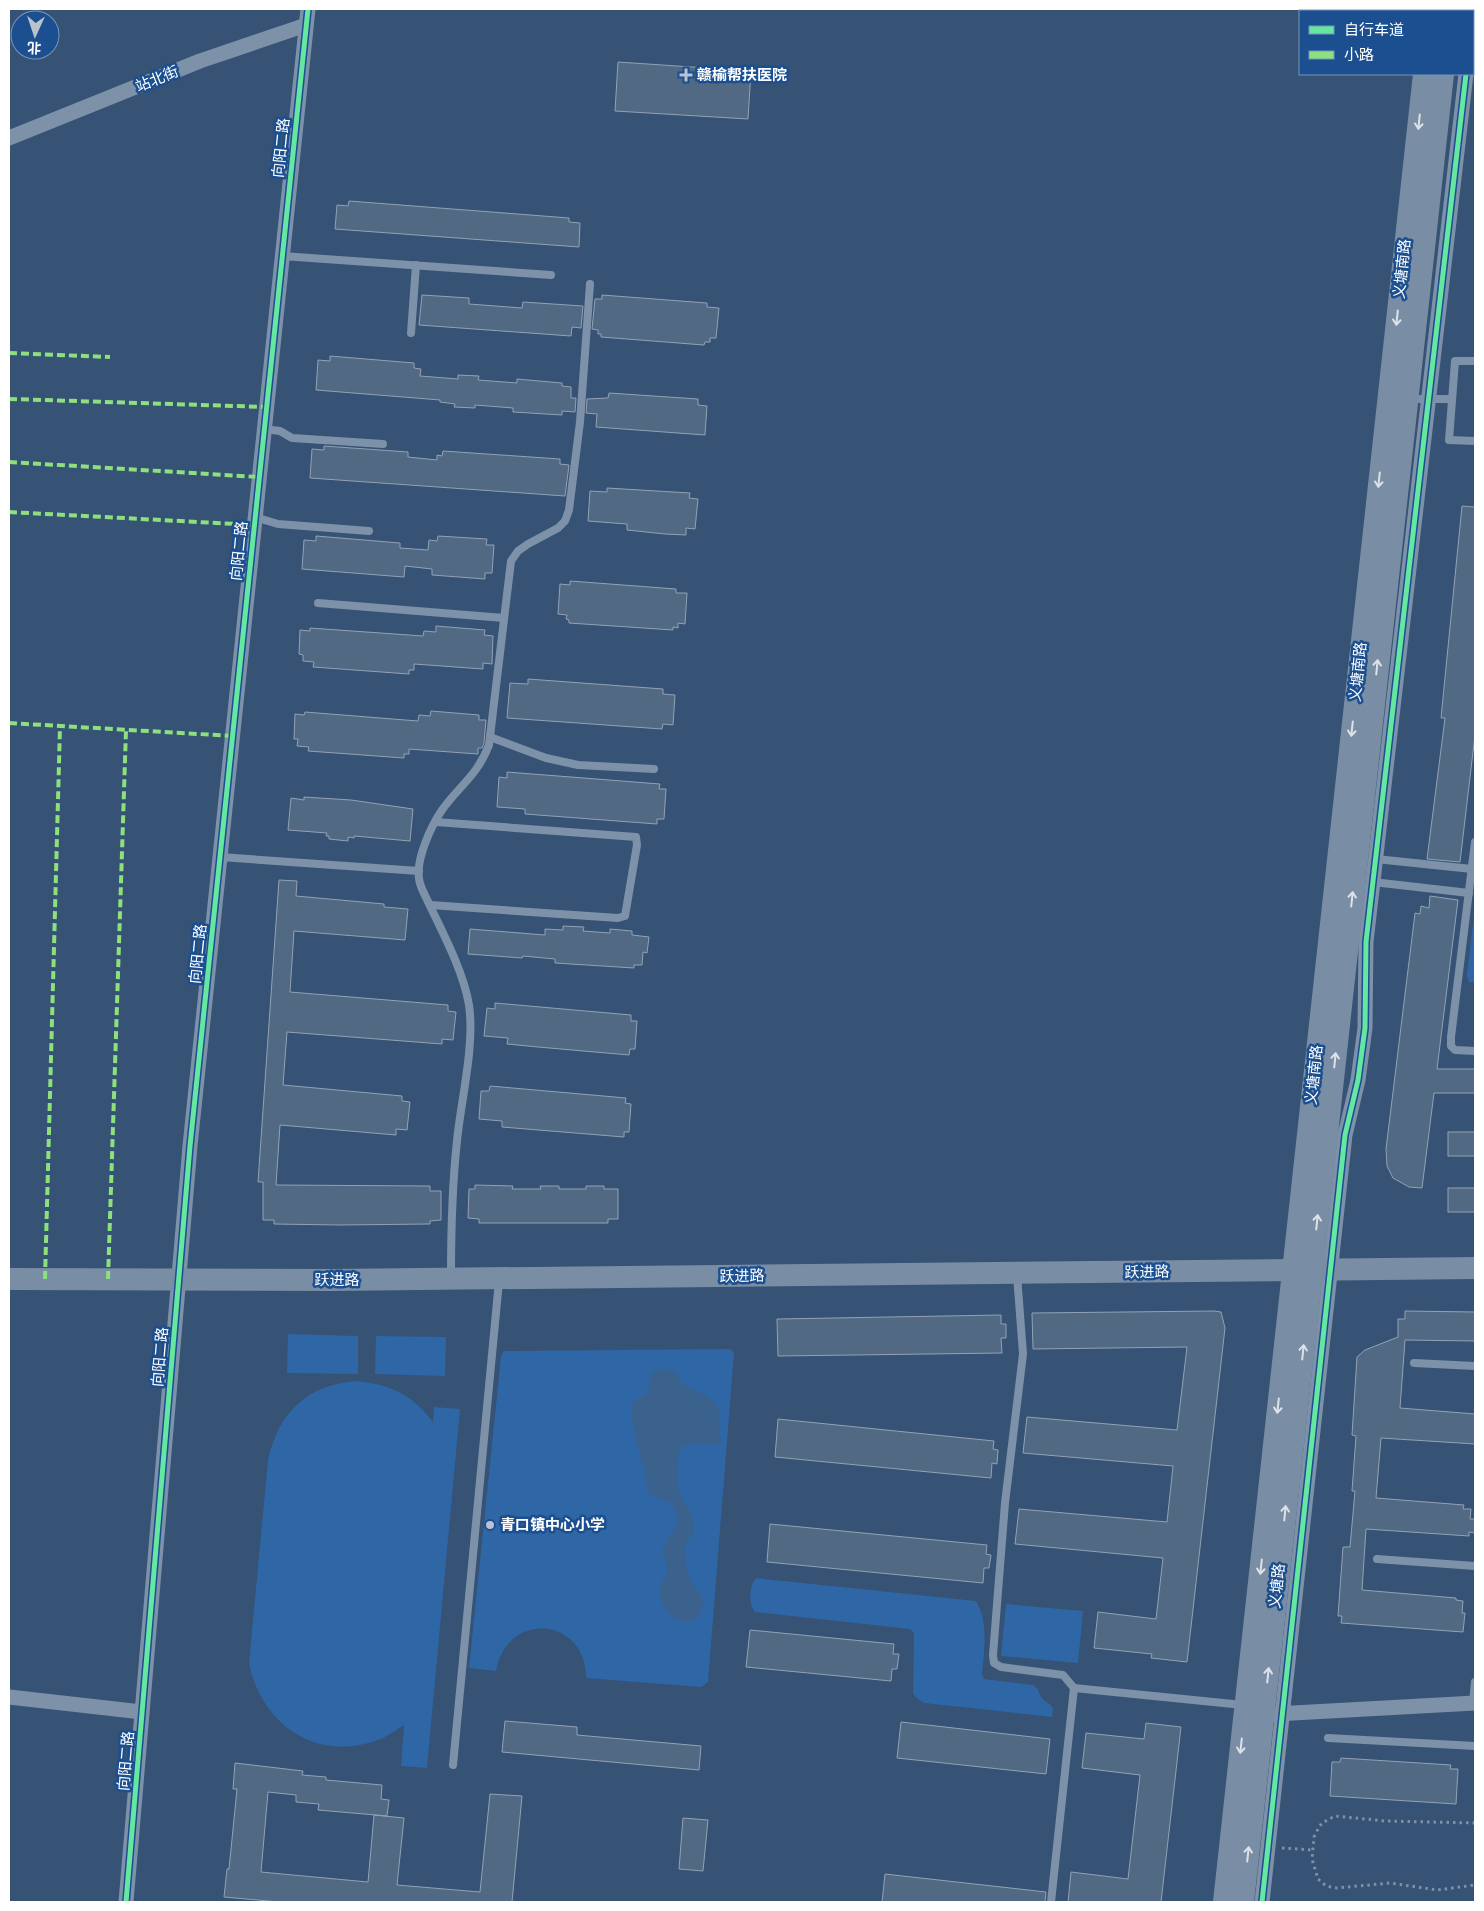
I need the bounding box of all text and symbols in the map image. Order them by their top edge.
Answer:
north arrow [10,10,60,60]
legend [1299,10,1474,75]
text: 自行车道 [1344,19,1404,40]
text: 北 [27,38,42,58]
text: 小路 [1344,44,1374,65]
street label: 站北街 [132,60,182,97]
place label: 赣榆帮扶医院 [697,64,787,85]
marker: 赣榆帮扶医院 [679,68,693,82]
one-way arrow [1414,114,1424,130]
street label: 向阳二路 [267,117,294,179]
street label: 义塘南路 [1388,238,1415,300]
one-way arrow [1392,310,1402,326]
one-way arrow [1374,472,1384,488]
street label: 向阳二路 [225,520,252,582]
street label: 义塘南路 [1344,641,1371,703]
one-way arrow [1372,660,1382,676]
one-way arrow [1347,720,1357,736]
one-way arrow [1347,891,1357,907]
street label: 向阳二路 [184,923,211,985]
street label: 义塘南路 [1300,1044,1327,1106]
one-way arrow [1330,1052,1340,1068]
one-way arrow [1312,1214,1322,1230]
street label: 跃进路 [1124,1261,1170,1282]
street label: 跃进路 [719,1265,765,1286]
street label: 跃进路 [314,1269,360,1290]
street label: 向阳二路 [146,1326,173,1388]
one-way arrow [1298,1344,1308,1360]
one-way arrow [1273,1397,1283,1413]
one-way arrow [1280,1506,1290,1522]
place label: 青口镇中心小学 [500,1514,605,1535]
marker: 青口镇中心小学 [484,1519,496,1531]
one-way arrow [1256,1559,1265,1575]
street label: 义塘路 [1264,1562,1289,1609]
one-way arrow [1263,1667,1273,1683]
street label: 向阳二路 [112,1730,139,1792]
one-way arrow [1236,1738,1246,1754]
one-way arrow [1243,1846,1253,1862]

